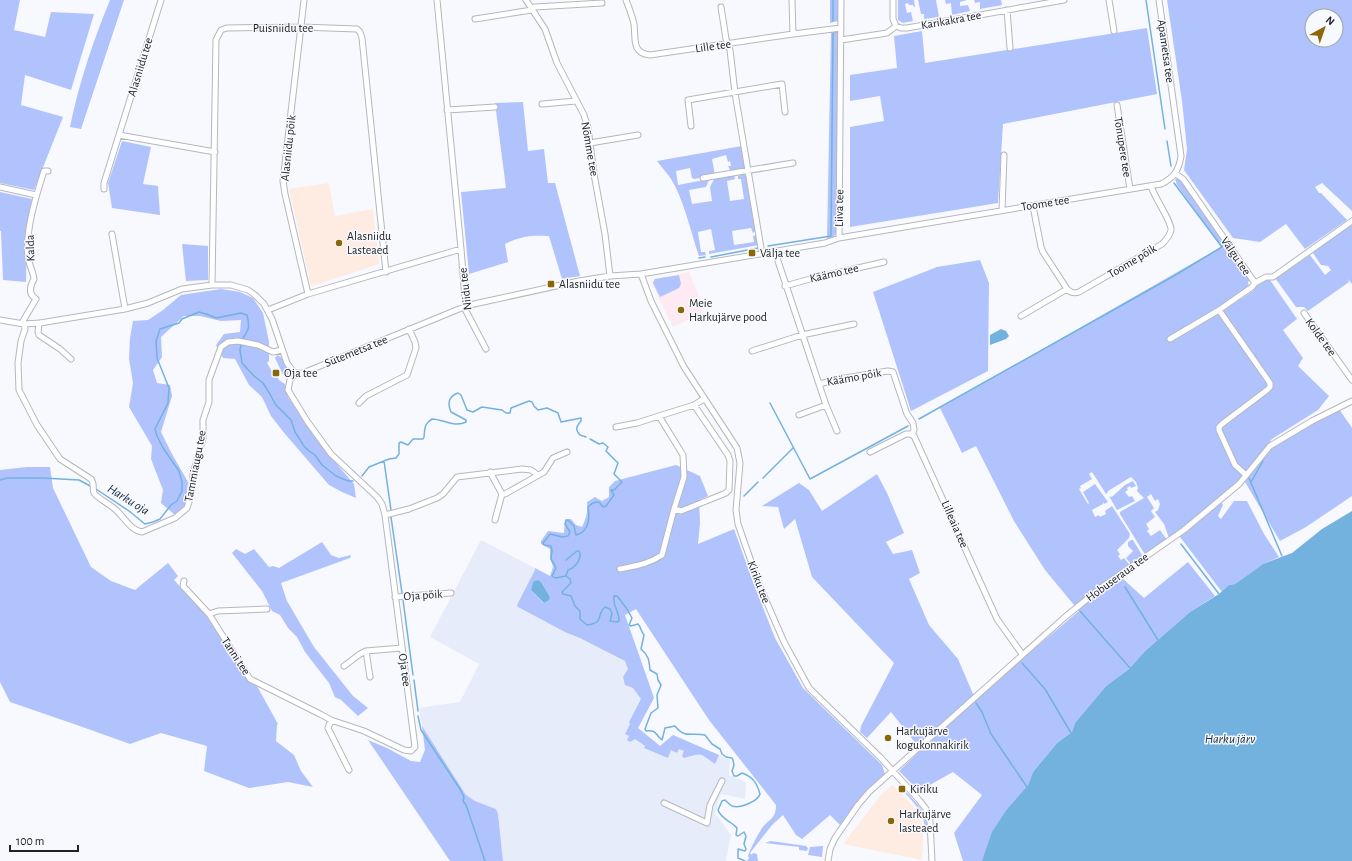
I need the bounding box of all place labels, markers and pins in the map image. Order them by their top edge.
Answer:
place label: Alasniidu Lasteaed [347,230,391,256]
marker: Alasniidu Lasteaed [334,238,344,248]
place label: Välja tee [760,247,800,260]
marker: Välja tee [747,248,757,258]
place label: Alasniidu tee [559,278,620,290]
marker: Alasniidu tee [546,279,556,289]
place label: Meie Harkujärve pood [689,297,767,324]
marker: Meie Harkujärve pood [676,305,686,315]
place label: Oja tee [284,367,317,380]
marker: Oja tee [271,368,281,378]
place label: Harkujärve kogukonnakirik [896,725,969,751]
marker: Harkujärve kogukonnakirik [883,733,893,743]
place label: Kiriku [910,783,938,795]
marker: Kiriku [897,784,907,794]
place label: Harkujärve lasteaed [899,808,951,834]
marker: Harkujärve lasteaed [886,816,896,826]

